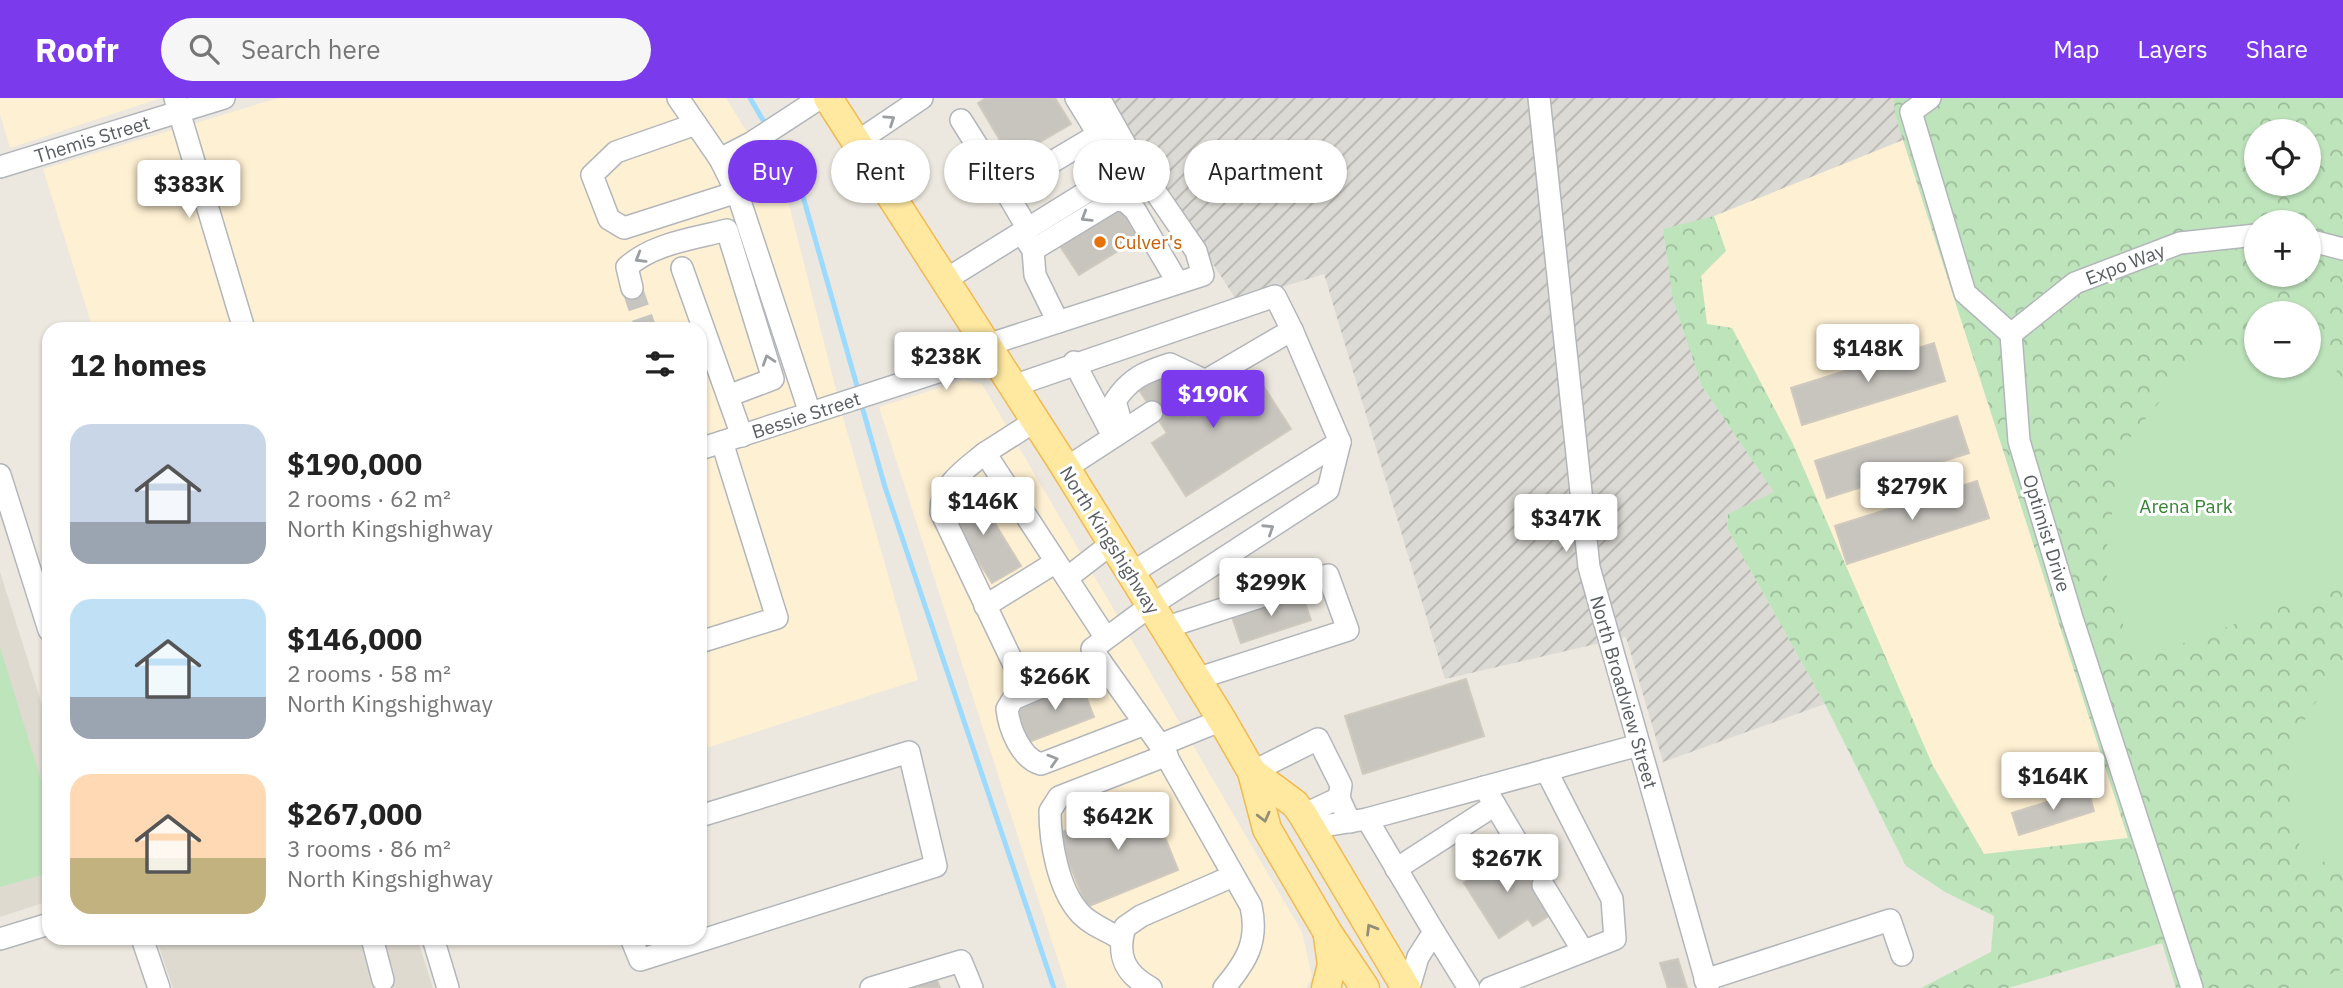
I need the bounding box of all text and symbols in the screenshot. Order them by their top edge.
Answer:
search box [161,18,651,81]
text: Roofr [35,28,119,71]
icon: search [185,30,223,68]
text: Search here [241,32,380,66]
text: Map [2053,33,2100,65]
text: Layers [2138,33,2208,65]
text: Share [2246,33,2308,65]
street label: Themis Street [31,110,153,168]
one-way arrow [882,115,895,128]
map controls [2244,119,2321,378]
button: locate [2244,119,2321,196]
chip: Buy [728,140,817,203]
chip: Rent [831,140,930,203]
chip: Filters [944,140,1059,203]
chip: New [1073,140,1170,203]
chip: Apartment [1184,140,1347,203]
pin: $383K [140,160,238,220]
text: $383K [153,168,225,198]
one-way arrow [1081,209,1094,222]
button: + [2244,210,2321,287]
place label: Culver's [1114,230,1183,254]
marker: Culver's [1092,234,1108,250]
street label: Expo Way [2082,238,2169,290]
one-way arrow [635,250,648,263]
button: − [2244,301,2321,378]
pin: $148K [1819,324,1917,384]
pin: $238K [897,332,995,392]
text: $148K [1832,332,1904,362]
text: $238K [910,340,982,370]
text: 12 homes [70,345,207,384]
icon: filters [641,345,679,383]
one-way arrow [761,354,776,366]
pin: $190K [1164,370,1262,430]
text: $190K [1177,378,1249,408]
street label: Bessie Street [749,386,863,444]
text: $190,000 [287,444,422,483]
icon: home [126,452,210,536]
street label: North Kingshighway [1055,461,1166,619]
pin: $279K [1863,462,1961,522]
text: $279K [1876,470,1948,500]
street label: Optimist Drive [2018,471,2076,595]
pin: $146K [934,478,1032,537]
text: 2 rooms · 62 m² [287,483,451,513]
text: $146K [947,485,1019,515]
pin: $347K [1517,494,1615,554]
park label: Arena Park [2139,494,2233,518]
text: $347K [1530,502,1602,532]
text: North Kingshighway [287,513,493,543]
one-way arrow [1261,524,1274,537]
pin: $299K [1222,559,1320,618]
text: $299K [1235,566,1307,596]
street label: North Broadview Street [1585,593,1663,791]
text: $146,000 [287,619,422,658]
icon: home [126,627,210,711]
pin: $266K [1006,652,1104,712]
text: 2 rooms · 58 m² [287,658,451,688]
text: $266K [1019,660,1091,690]
text: North Kingshighway [287,688,493,718]
pin: $164K [2004,752,2102,812]
one-way arrow [1047,754,1059,769]
text: $164K [2017,760,2089,790]
pin: $642K [1069,792,1167,852]
text: $267,000 [287,794,422,833]
text: $642K [1082,800,1154,830]
icon: home [126,802,210,886]
one-way arrow [1256,811,1270,823]
text: 3 rooms · 86 m² [287,833,451,863]
pin: $267K [1458,834,1556,894]
text: $267K [1471,842,1543,872]
text: North Kingshighway [287,863,493,893]
one-way arrow [1366,924,1379,937]

